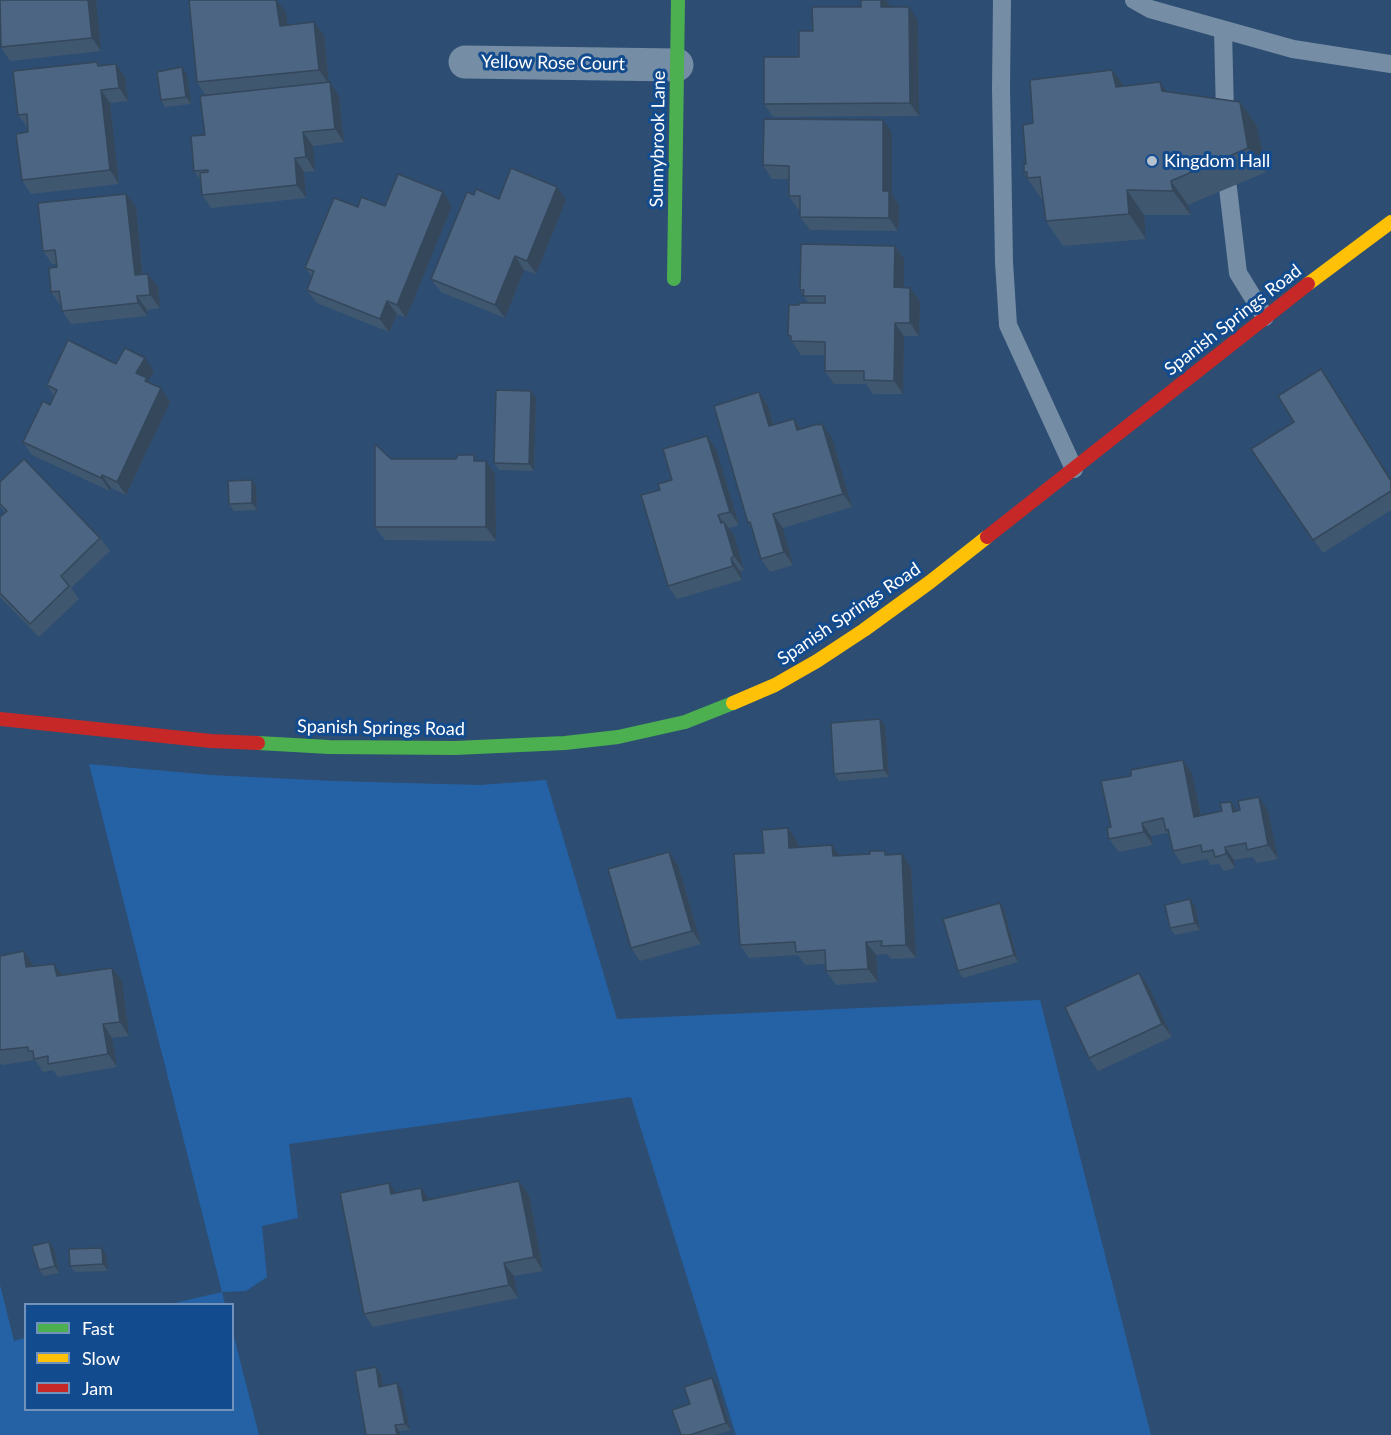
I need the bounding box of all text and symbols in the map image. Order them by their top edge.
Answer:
street label: Yellow Rose Court [481,51,625,75]
street label: Sunnybrook Lane [646,70,670,208]
place label: Kingdom Hall [1164,150,1270,172]
marker: Kingdom Hall [1145,154,1159,168]
street label: Spanish Springs Road [1160,260,1306,380]
street label: Spanish Springs Road [773,558,925,670]
street label: Spanish Springs Road [297,716,465,740]
legend [24,1303,234,1411]
text: Fast [82,1317,114,1339]
text: Slow [82,1347,120,1369]
text: Jam [82,1377,113,1399]

